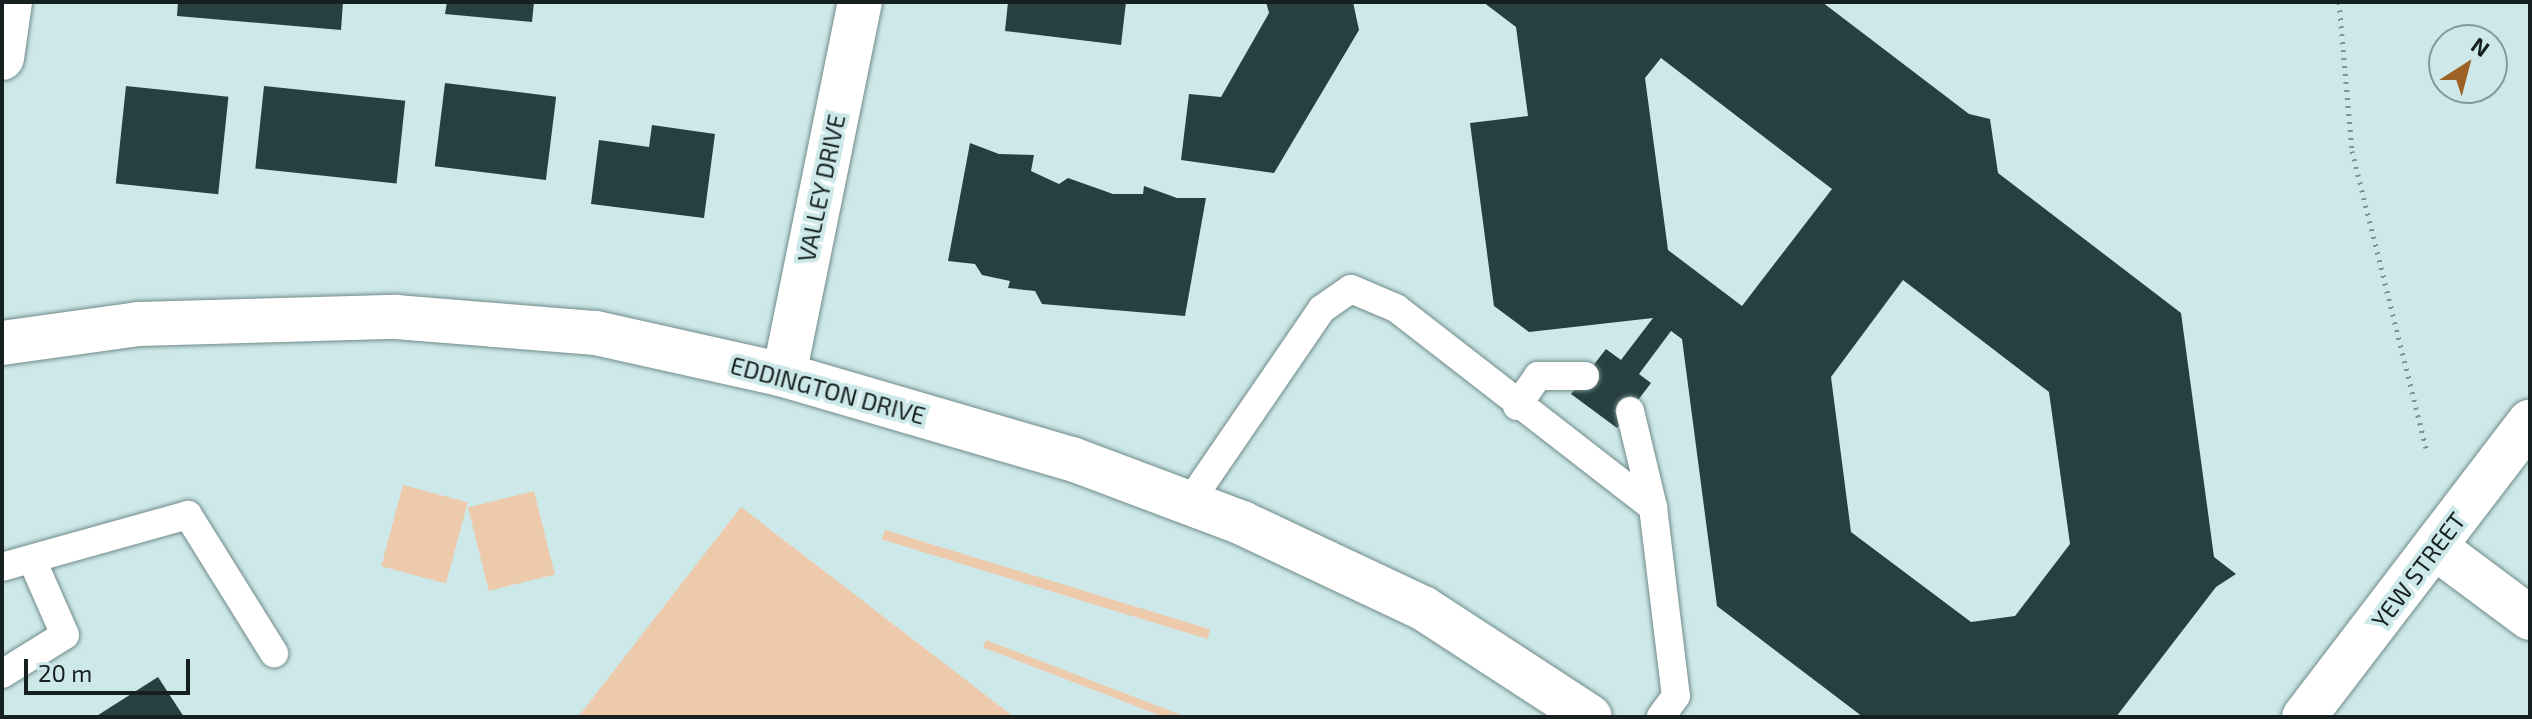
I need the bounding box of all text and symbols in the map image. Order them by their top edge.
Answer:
north arrow [2428,24,2508,104]
text: N [2467,31,2495,61]
street label: VALLEY DRIVE [791,111,851,265]
street label: EDDINGTON DRIVE [727,350,929,430]
street label: YEW STREET [2365,506,2471,634]
scale bar [28,643,194,693]
text: 20 m [38,658,92,687]

